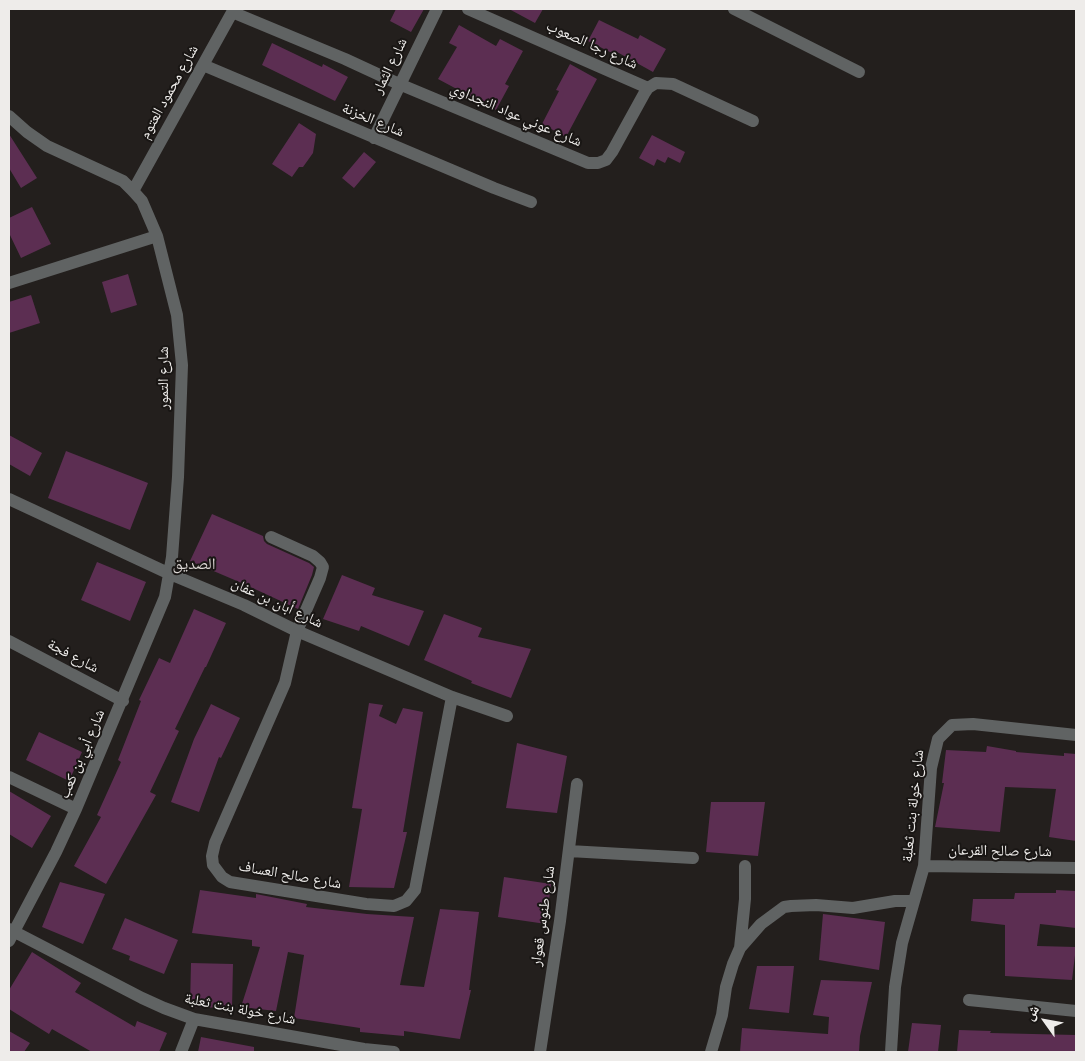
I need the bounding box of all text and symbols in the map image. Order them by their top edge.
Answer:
street label: شارع رجا الصعوب [543,17,641,73]
street label: شارع الثمار [369,35,411,97]
street label: شارع محمود العتوم [136,42,202,142]
street label: شارع عوني عواد النجداوي [448,79,584,151]
street label: شارع الخزنة [339,99,407,141]
street label: شارع التمور [155,346,173,410]
district label: الصديق [173,554,215,574]
street label: شارع أبان بن عفان [228,574,326,632]
street label: شارع فجة [44,635,102,677]
street label: شارع أبي بن كعب [55,707,109,801]
street label: شارع خولة بنت ثعلبة [898,749,928,863]
street label: شارع صالح القرعان [948,841,1052,861]
street label: شارع صالح العساف [237,857,343,893]
street label: شارع طنوس قعوار [527,865,559,967]
street label: شارع خولة بنت ثعلبة [183,989,297,1029]
north arrow [1020,996,1070,1046]
text: ش [1021,1002,1043,1024]

